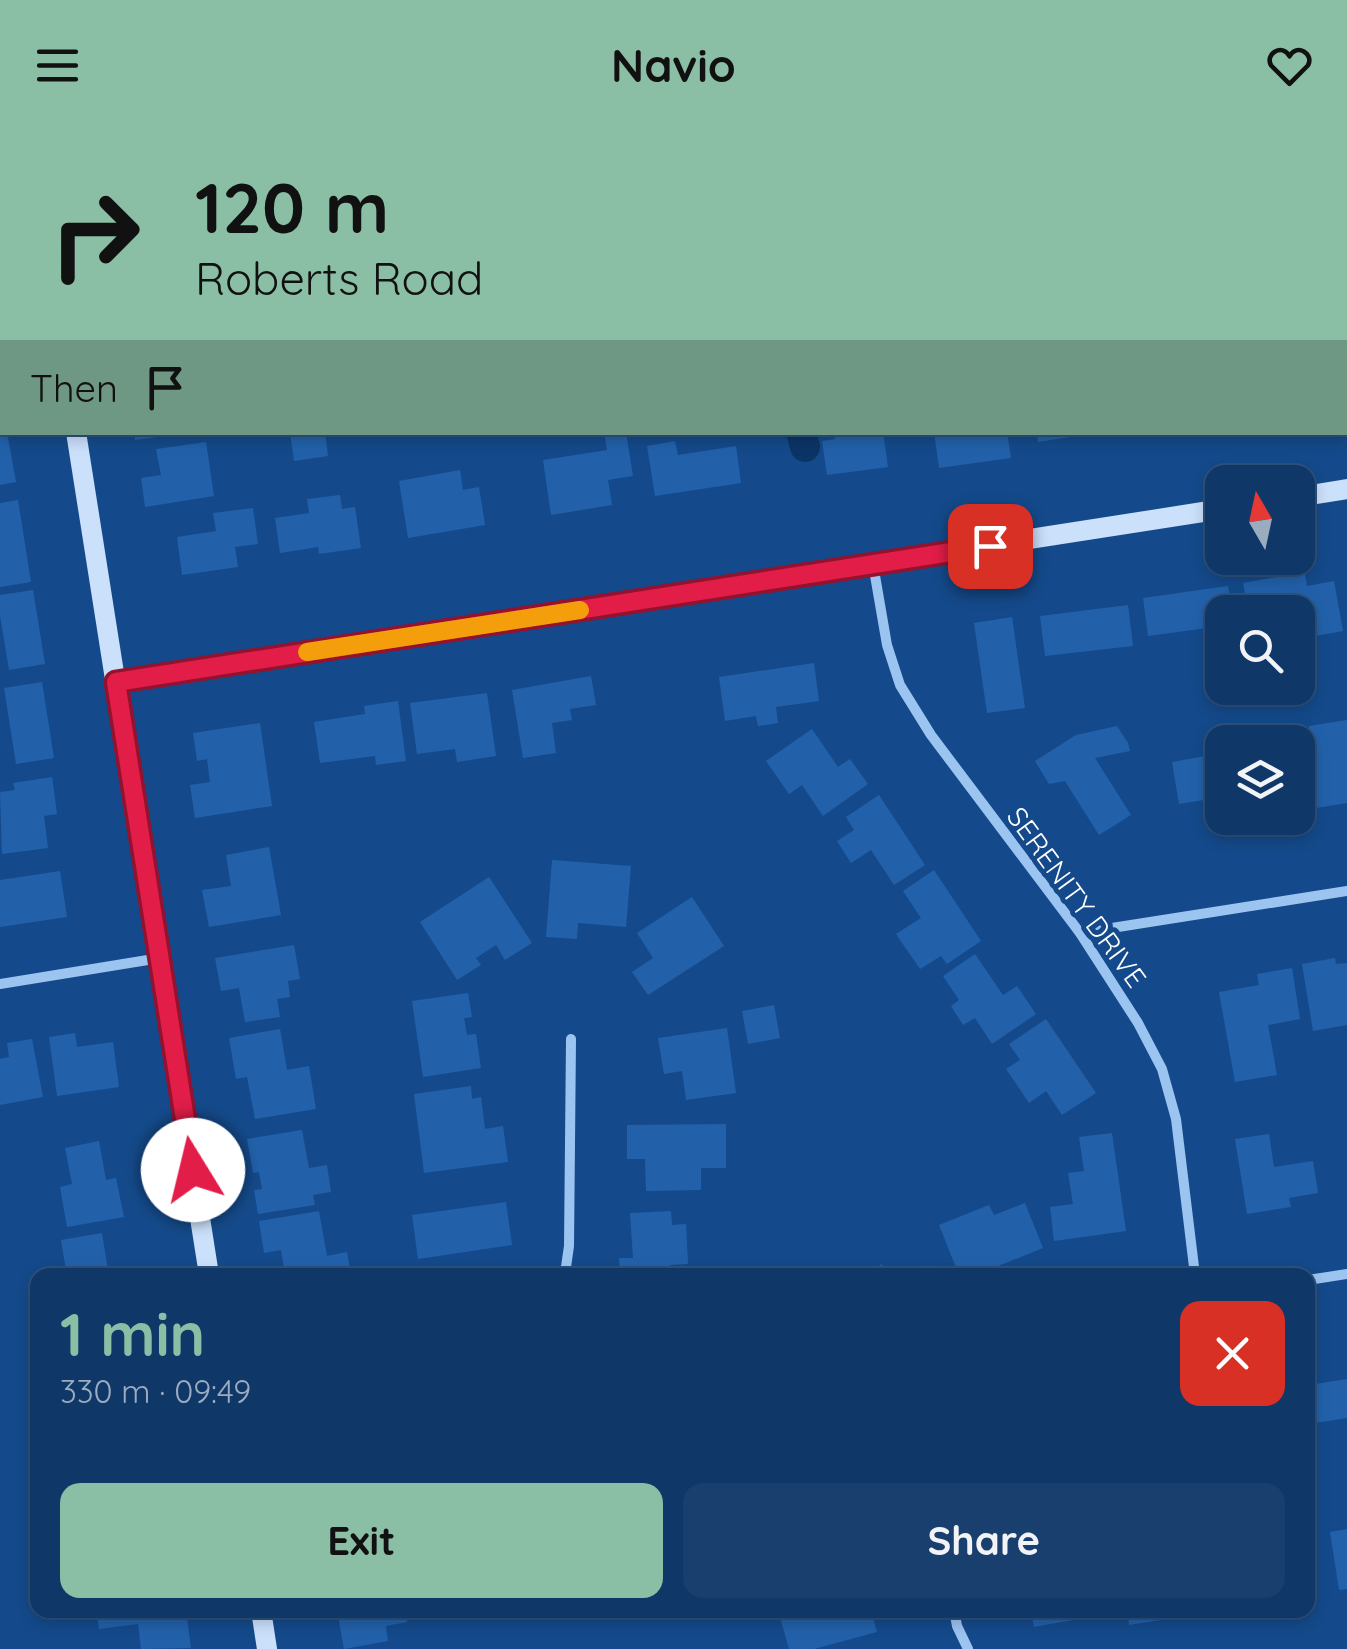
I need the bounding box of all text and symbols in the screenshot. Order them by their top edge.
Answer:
text: Navio [611,37,736,93]
icon: menu [30,38,85,93]
icon: heart [1262,38,1317,93]
text: 120 m [195,163,389,251]
icon: right [30,170,160,300]
text: Roberts Road [195,250,483,306]
icon: arrive [138,360,193,415]
text: Then [30,364,118,412]
north arrow [1205,465,1315,575]
map controls [1205,465,1315,835]
pin [948,504,1033,589]
icon: arrive [963,519,1018,574]
button: search [1205,595,1315,705]
button: layers [1205,725,1315,835]
street label: SERENITY DRIVE [1000,800,1154,994]
position arrow [141,1118,245,1222]
text: 1 min [60,1296,205,1371]
button: close [1180,1301,1285,1406]
text: 330 m · 09:49 [60,1371,251,1411]
button: Exit [60,1483,663,1598]
button: Share [683,1483,1285,1598]

